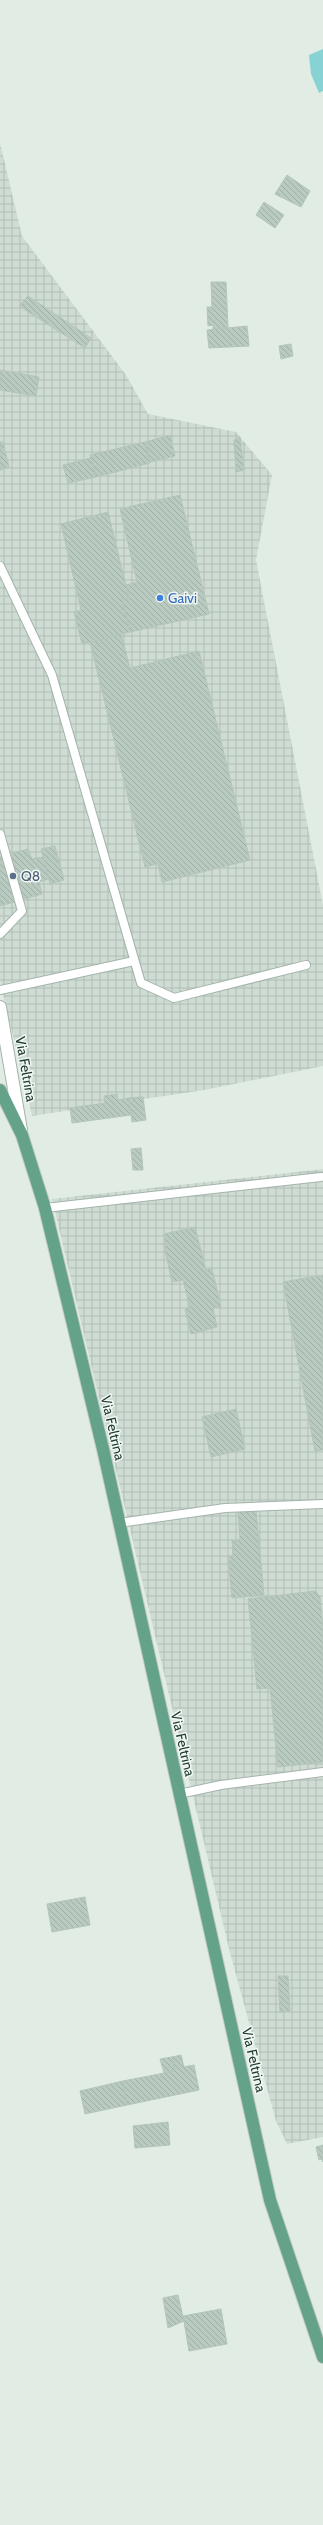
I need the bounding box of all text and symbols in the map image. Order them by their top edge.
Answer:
place label: Gaivi [168,589,197,607]
marker: Gaivi [155,593,165,603]
place label: Q8 [21,867,40,885]
marker: Q8 [8,871,18,881]
street label: Via Feltrina [11,1035,41,1103]
street label: Via Feltrina [97,1394,129,1462]
street label: Via Feltrina [167,1710,199,1778]
street label: Via Feltrina [238,2026,270,2094]

